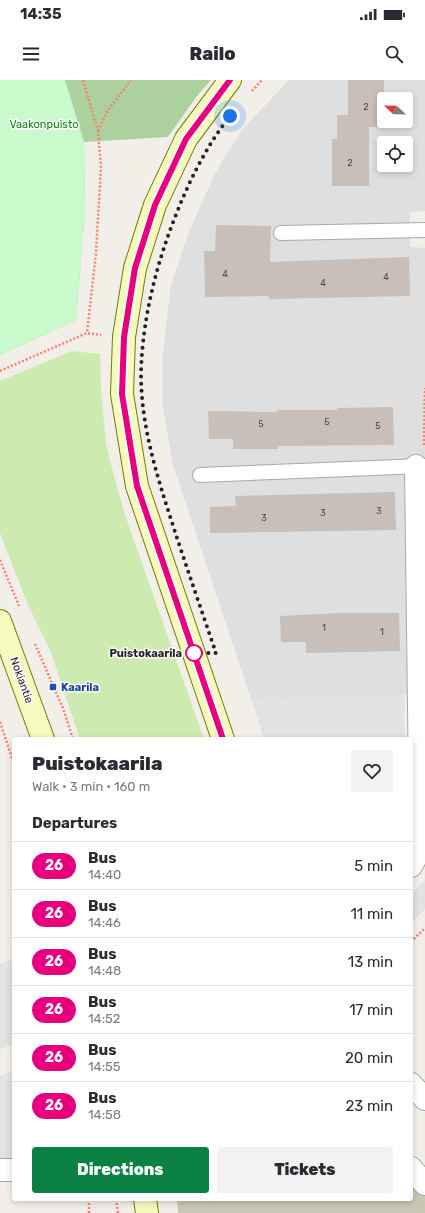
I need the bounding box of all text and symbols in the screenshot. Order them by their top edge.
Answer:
text: 14:35 [20,5,62,23]
icon: menu [20,43,42,65]
text: Railo [190,43,235,65]
icon: search [383,43,405,65]
north arrow [377,92,413,128]
map controls [377,92,413,172]
house number: 2 [363,102,369,112]
your location [220,106,240,126]
park label: Vaakonpuisto [9,118,79,131]
button: locate [377,136,413,172]
house number: 2 [347,158,353,168]
house number: 4 [222,269,228,279]
house number: 4 [383,272,389,282]
house number: 4 [320,278,326,288]
house number: 5 [324,417,330,427]
house number: 5 [258,419,264,429]
house number: 5 [375,421,381,431]
house number: 3 [376,506,382,516]
house number: 3 [320,508,326,518]
house number: 3 [261,513,267,523]
house number: 1 [322,623,326,633]
house number: 1 [380,627,384,637]
marker: Puistokaarila [185,644,203,662]
place label: Puistokaarila [109,647,182,660]
street label: Nokiantie [7,655,36,705]
place label: Kaarila [61,681,99,694]
marker: Kaarila [48,682,58,692]
button: heart [351,750,393,792]
text: Puistokaarila [32,752,162,775]
text: Walk · 3 min · 160 m [32,779,150,794]
text: Departures [32,814,117,832]
text: Bus [88,849,116,867]
text: 26 [45,857,63,874]
text: 5 min [354,857,393,875]
text: 14:40 [88,867,121,882]
text: Bus [88,897,116,915]
text: 26 [45,905,63,922]
text: 11 min [350,905,393,923]
text: 14:46 [88,915,121,930]
text: Bus [88,945,116,963]
text: 26 [45,953,63,970]
text: 13 min [348,953,393,971]
text: 14:48 [88,963,121,978]
text: Bus [88,993,116,1011]
text: 26 [45,1001,63,1018]
text: 17 min [349,1001,393,1019]
text: 14:52 [88,1011,120,1026]
text: Bus [88,1041,116,1059]
text: 26 [45,1049,63,1066]
text: 20 min [345,1049,393,1067]
text: 14:55 [88,1059,120,1074]
text: Bus [88,1089,116,1107]
text: 26 [45,1097,63,1114]
text: 23 min [345,1097,393,1115]
text: 14:58 [88,1107,121,1122]
button: Directions [32,1147,209,1193]
button: Tickets [217,1147,393,1193]

